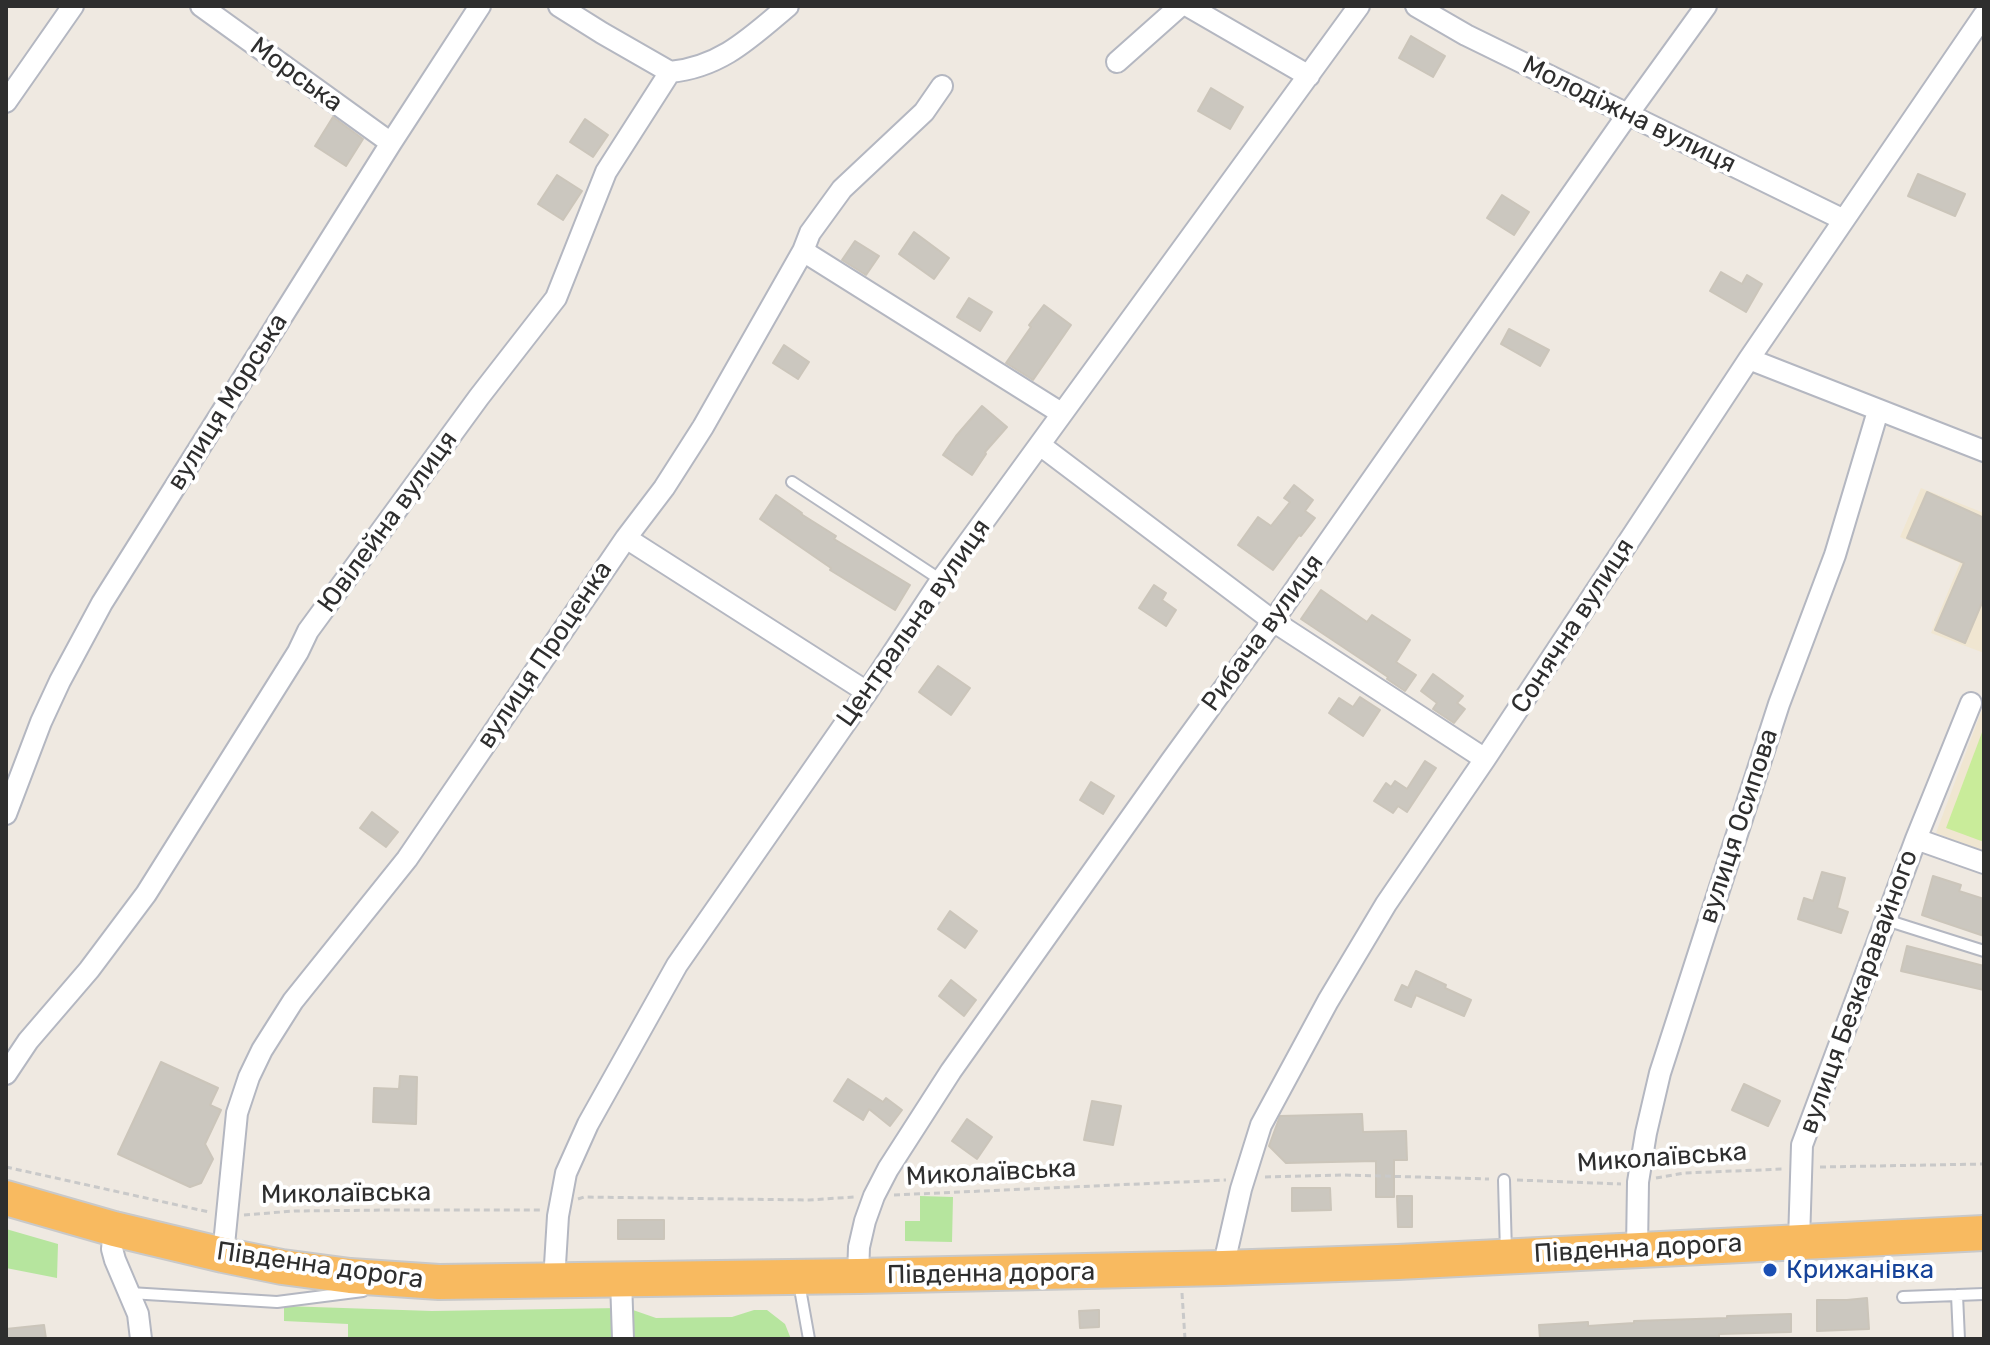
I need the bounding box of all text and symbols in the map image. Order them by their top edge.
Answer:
street label: Морська [244,31,348,119]
street label: Молодіжна вулиця [1517,50,1741,180]
street label: вулиця Морська [161,308,295,496]
street label: Ювілейна вулиця [312,425,464,619]
street label: Центральна вулиця [831,513,997,733]
street label: Сонячна вулиця [1505,533,1641,719]
street label: Рибача вулиця [1196,549,1330,717]
street label: вулиця Проценка [471,555,619,755]
street label: вулиця Осипова [1693,725,1785,927]
street label: вулиця Безкаравайного [1793,846,1925,1138]
street label: Миколаївська [1576,1136,1748,1180]
street label: Миколаївська [905,1153,1077,1193]
street label: Миколаївська [261,1177,431,1211]
street label: Південна дорога [1533,1228,1743,1270]
street label: Південна дорога [215,1236,425,1296]
place label: Крижанiвка [1786,1254,1934,1286]
street label: Південна дорога [887,1257,1095,1291]
marker: Крижанiвка [1761,1261,1779,1279]

